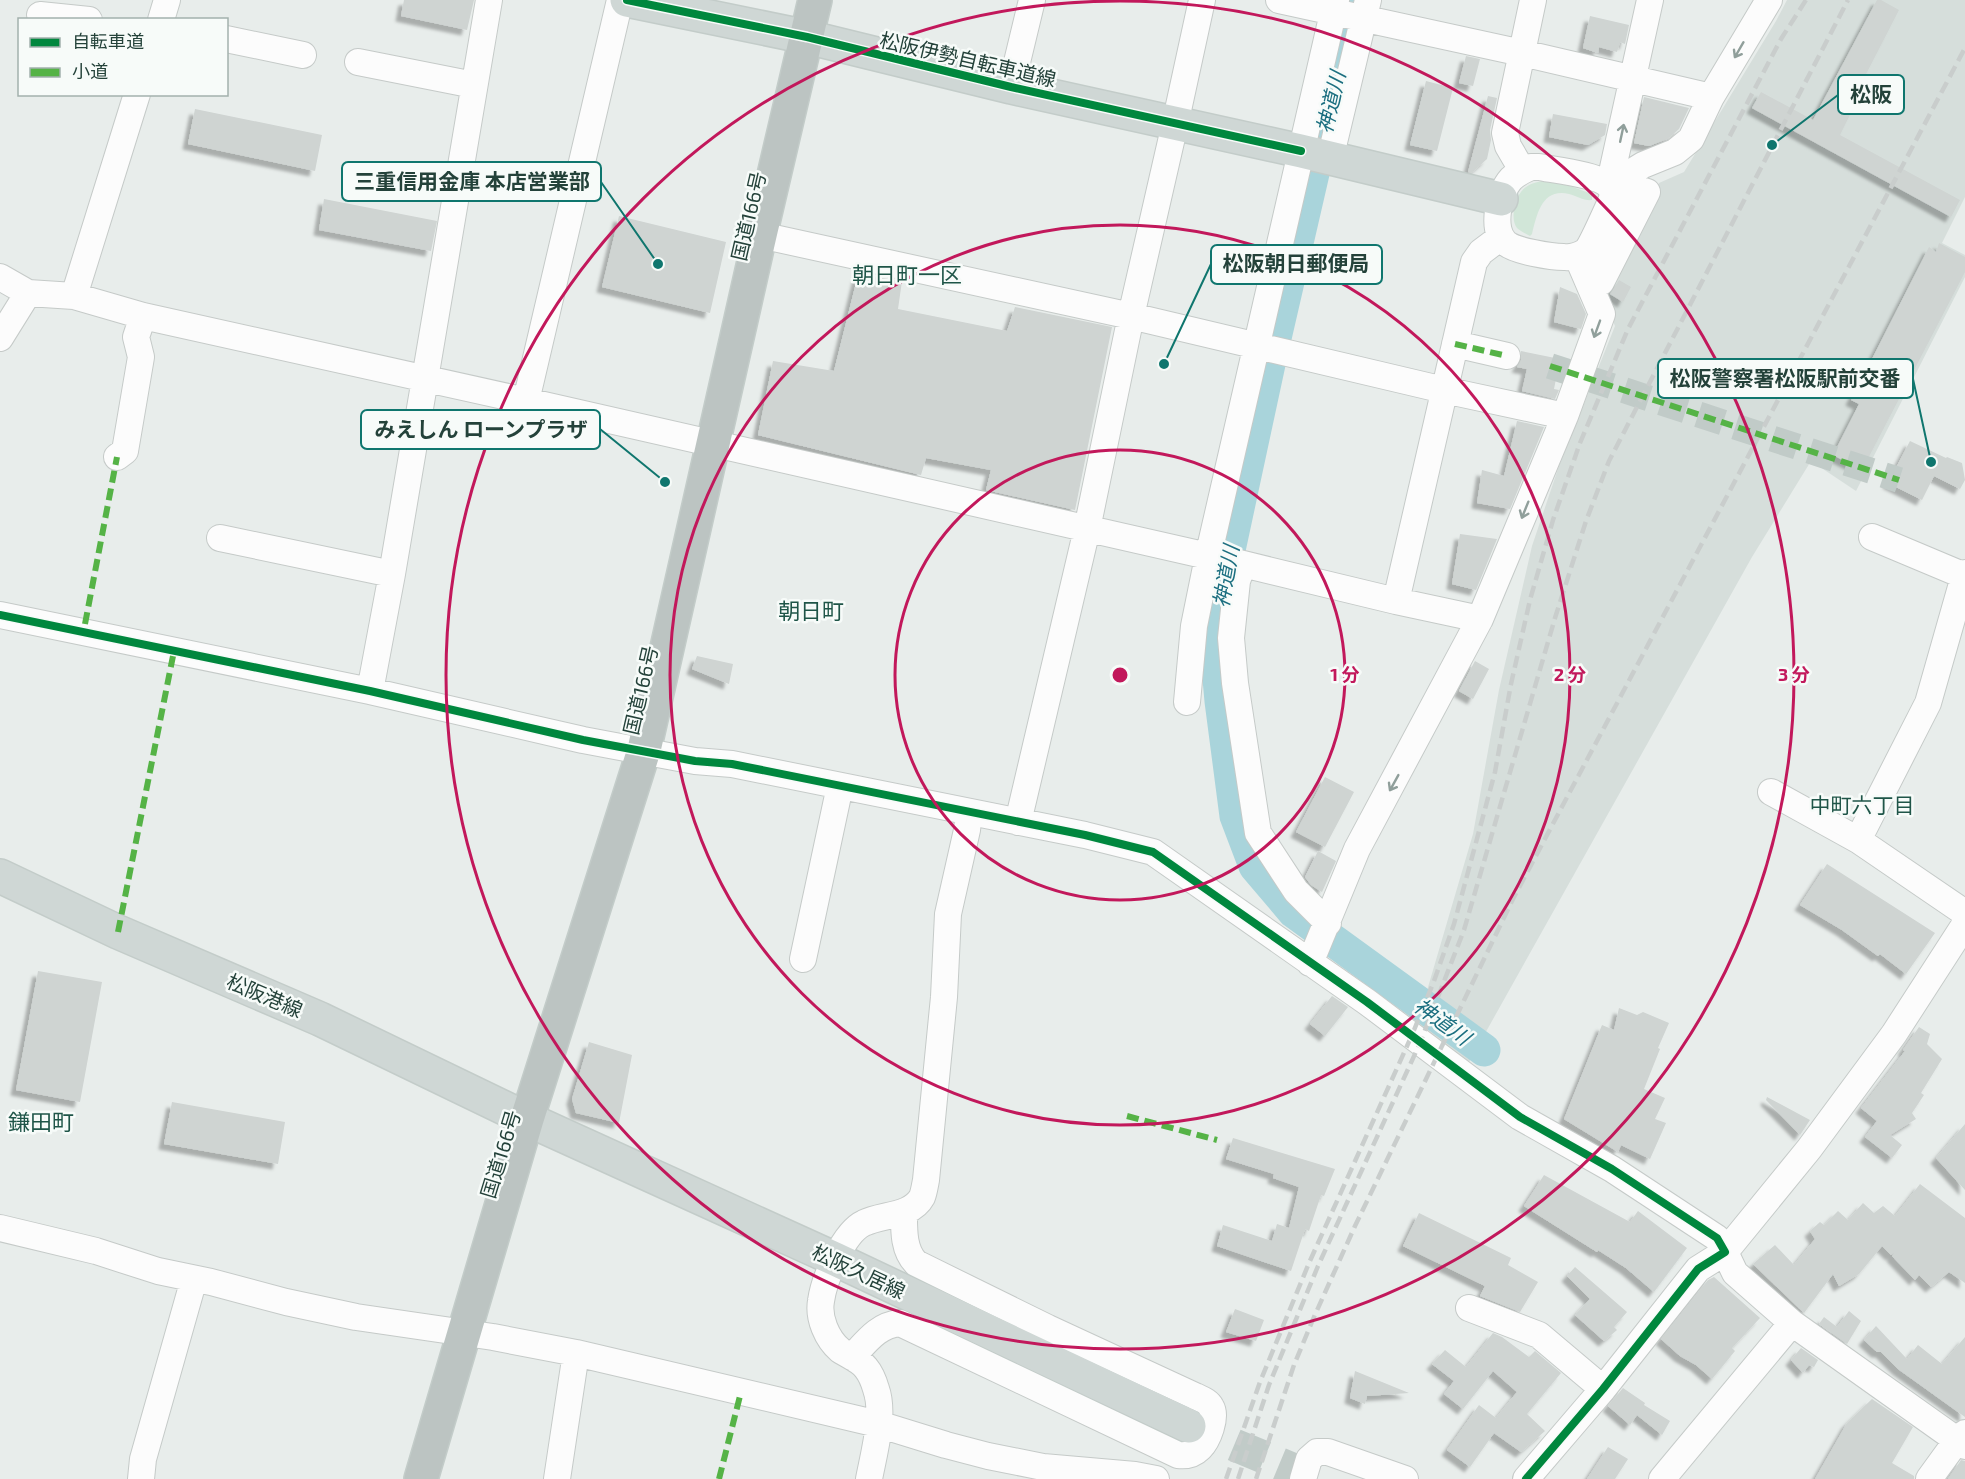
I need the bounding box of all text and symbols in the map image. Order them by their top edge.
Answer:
legend [18,18,228,96]
street label: 松阪伊勢自転車道線 [878,27,1058,91]
text: 自転車道 [72,30,144,52]
one-way arrow [1733,41,1745,58]
text: 小道 [72,60,108,82]
water label: 神道川 [1311,67,1350,136]
callout: 松阪 [1838,75,1904,114]
text: 松阪 [1850,81,1892,106]
one-way arrow [1616,123,1628,142]
callout: 三重信用金庫 本店営業部 [342,162,601,201]
text: 三重信用金庫 本店営業部 [354,168,590,193]
street label: 国道166号 [726,169,770,263]
callout: 松阪朝日郵便局 [1211,245,1382,284]
text: 松阪朝日郵便局 [1223,250,1370,275]
district label: 朝日町一区 [852,261,962,287]
one-way arrow [1590,319,1601,338]
callout: 松阪警察署松阪駅前交番 [1658,359,1913,398]
text: 松阪警察署松阪駅前交番 [1670,365,1901,390]
callout: みえしん ローンプラザ [361,410,600,449]
text: みえしん ローンプラザ [375,416,587,441]
one-way arrow [1519,501,1530,519]
water label: 神道川 [1207,541,1243,609]
district label: 朝日町 [778,597,844,623]
street label: 国道166号 [618,643,662,737]
text: 1 分 [1330,663,1360,685]
text: 2 分 [1554,663,1586,685]
text: 3 分 [1778,663,1810,685]
centre of rings [1110,665,1130,685]
one-way arrow [1388,773,1399,791]
district label: 中町六丁目 [1810,792,1915,817]
street label: 松阪港線 [223,968,307,1022]
water label: 神道川 [1410,992,1477,1051]
street label: 国道166号 [475,1107,525,1201]
district label: 鎌田町 [8,1108,74,1134]
street label: 松阪久居線 [809,1239,909,1303]

